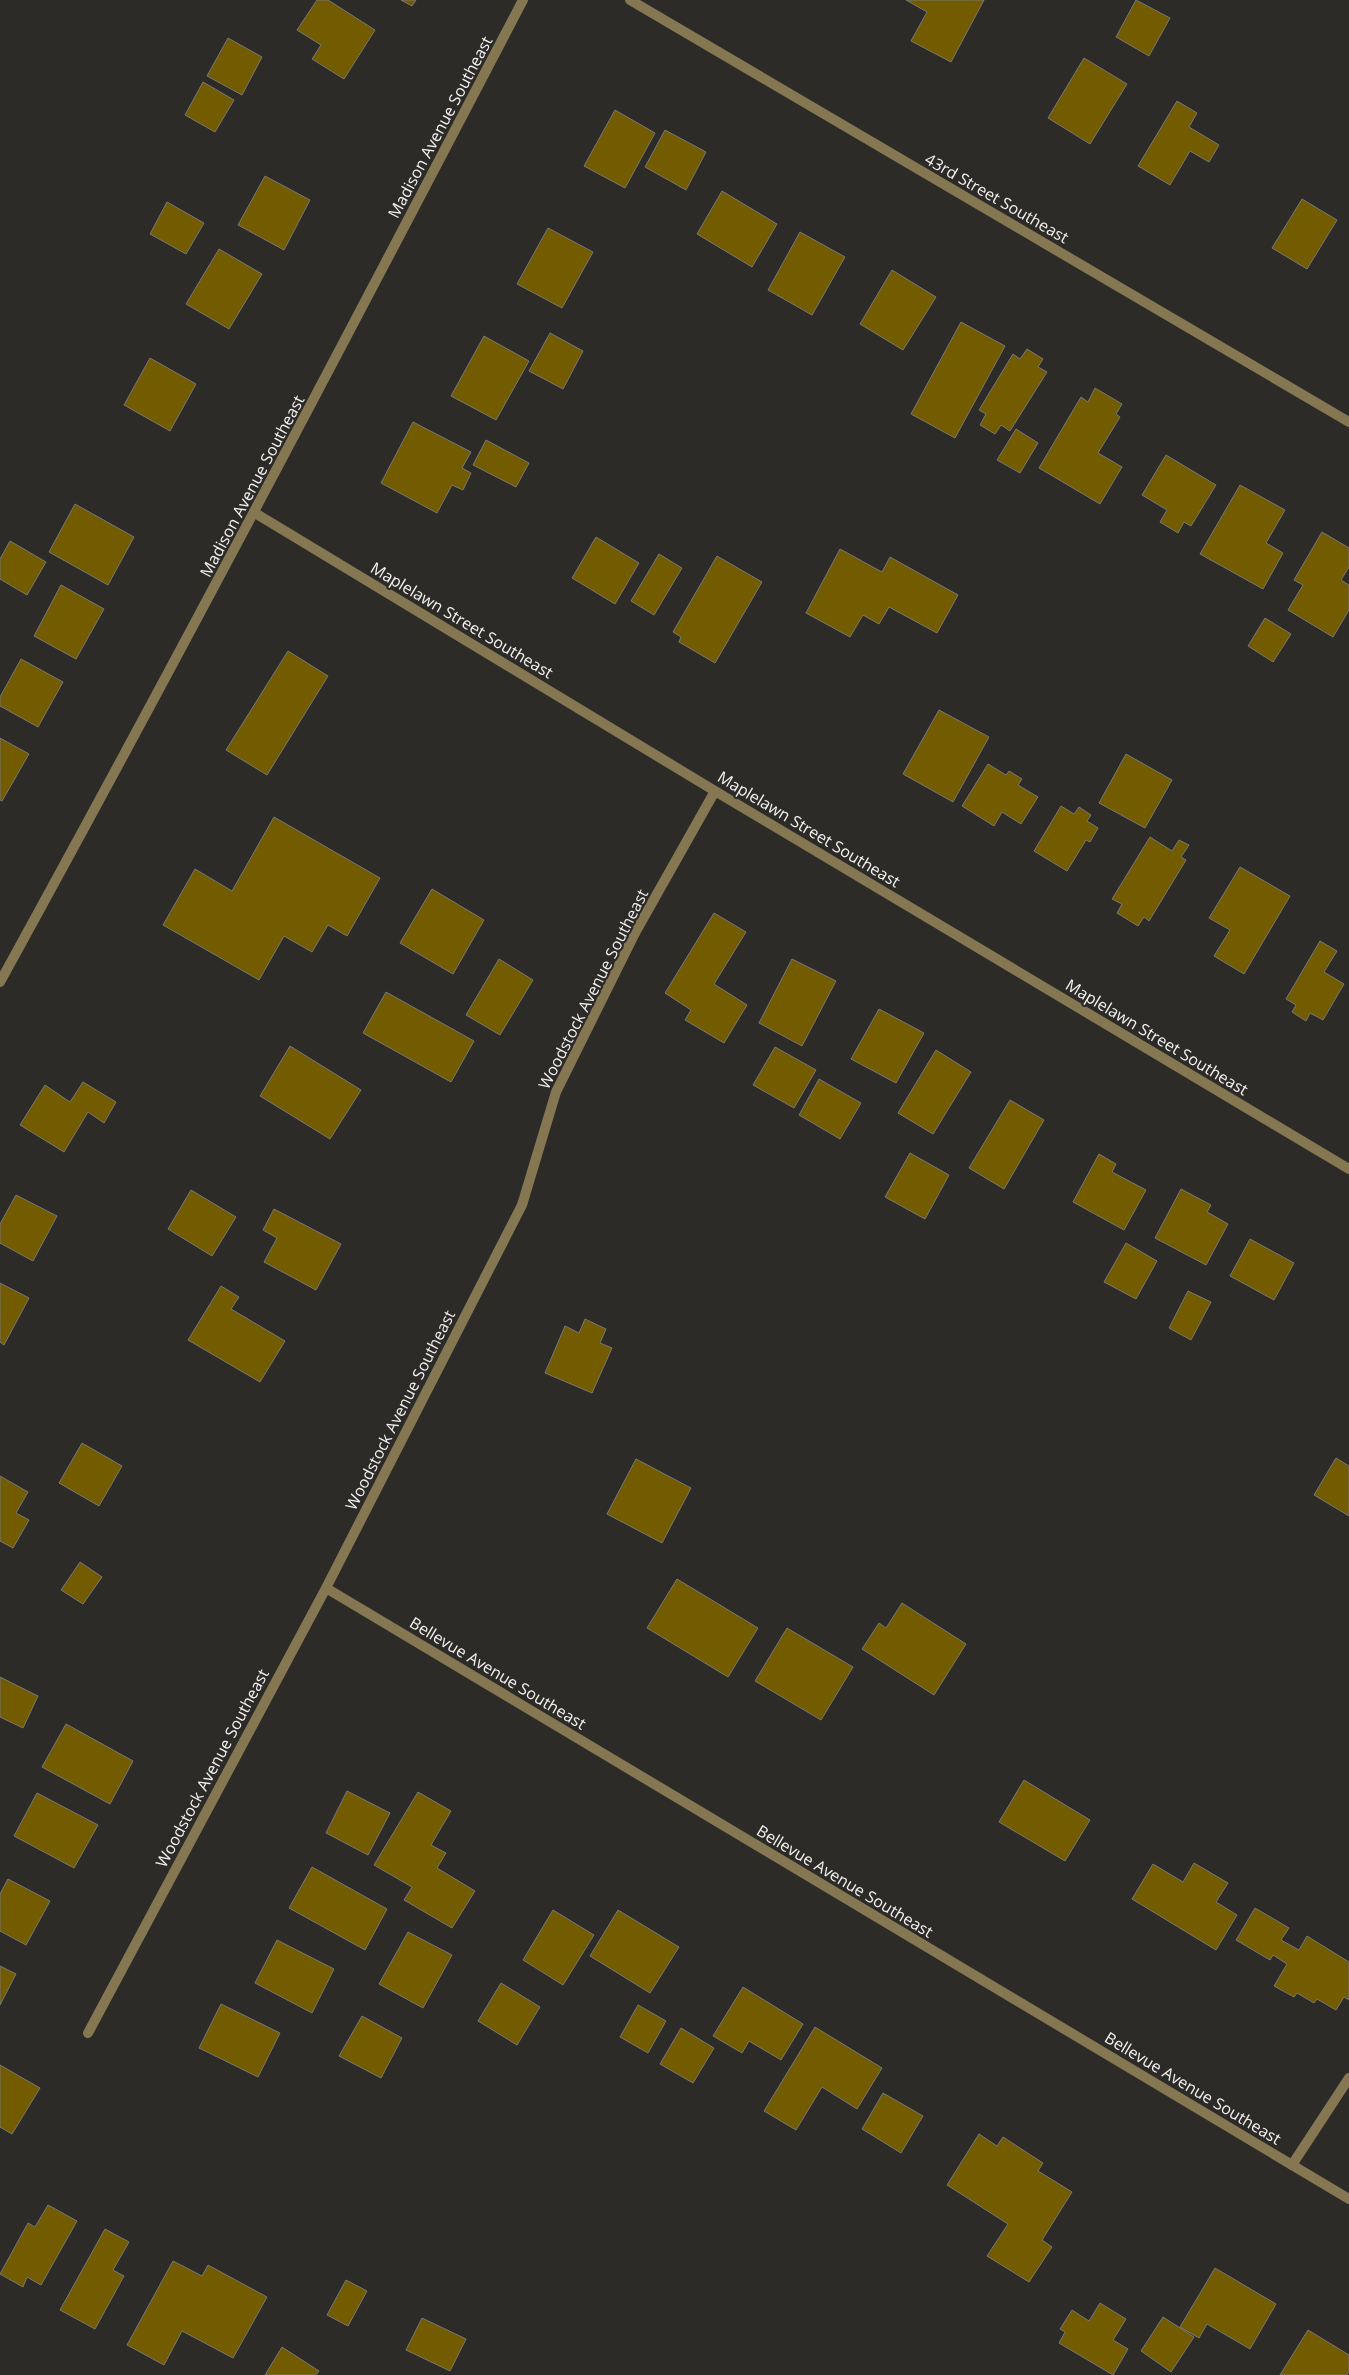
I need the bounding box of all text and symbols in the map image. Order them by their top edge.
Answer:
street label: Madison Avenue Southeast [383,32,498,222]
street label: 43rd Street Southeast [921,148,1073,248]
street label: Madison Avenue Southeast [195,391,310,581]
street label: Maplelawn Street Southeast [367,557,558,683]
street label: Maplelawn Street Southeast [714,766,905,892]
street label: Woodstock Avenue Southeast [533,885,653,1093]
street label: Maplelawn Street Southeast [1062,974,1253,1100]
street label: Woodstock Avenue Southeast [340,1306,460,1514]
street label: Bellevue Avenue Southeast [406,1612,591,1735]
street label: Woodstock Avenue Southeast [150,1665,274,1871]
street label: Bellevue Avenue Southeast [753,1820,938,1943]
street label: Bellevue Avenue Southeast [1101,2027,1286,2150]

